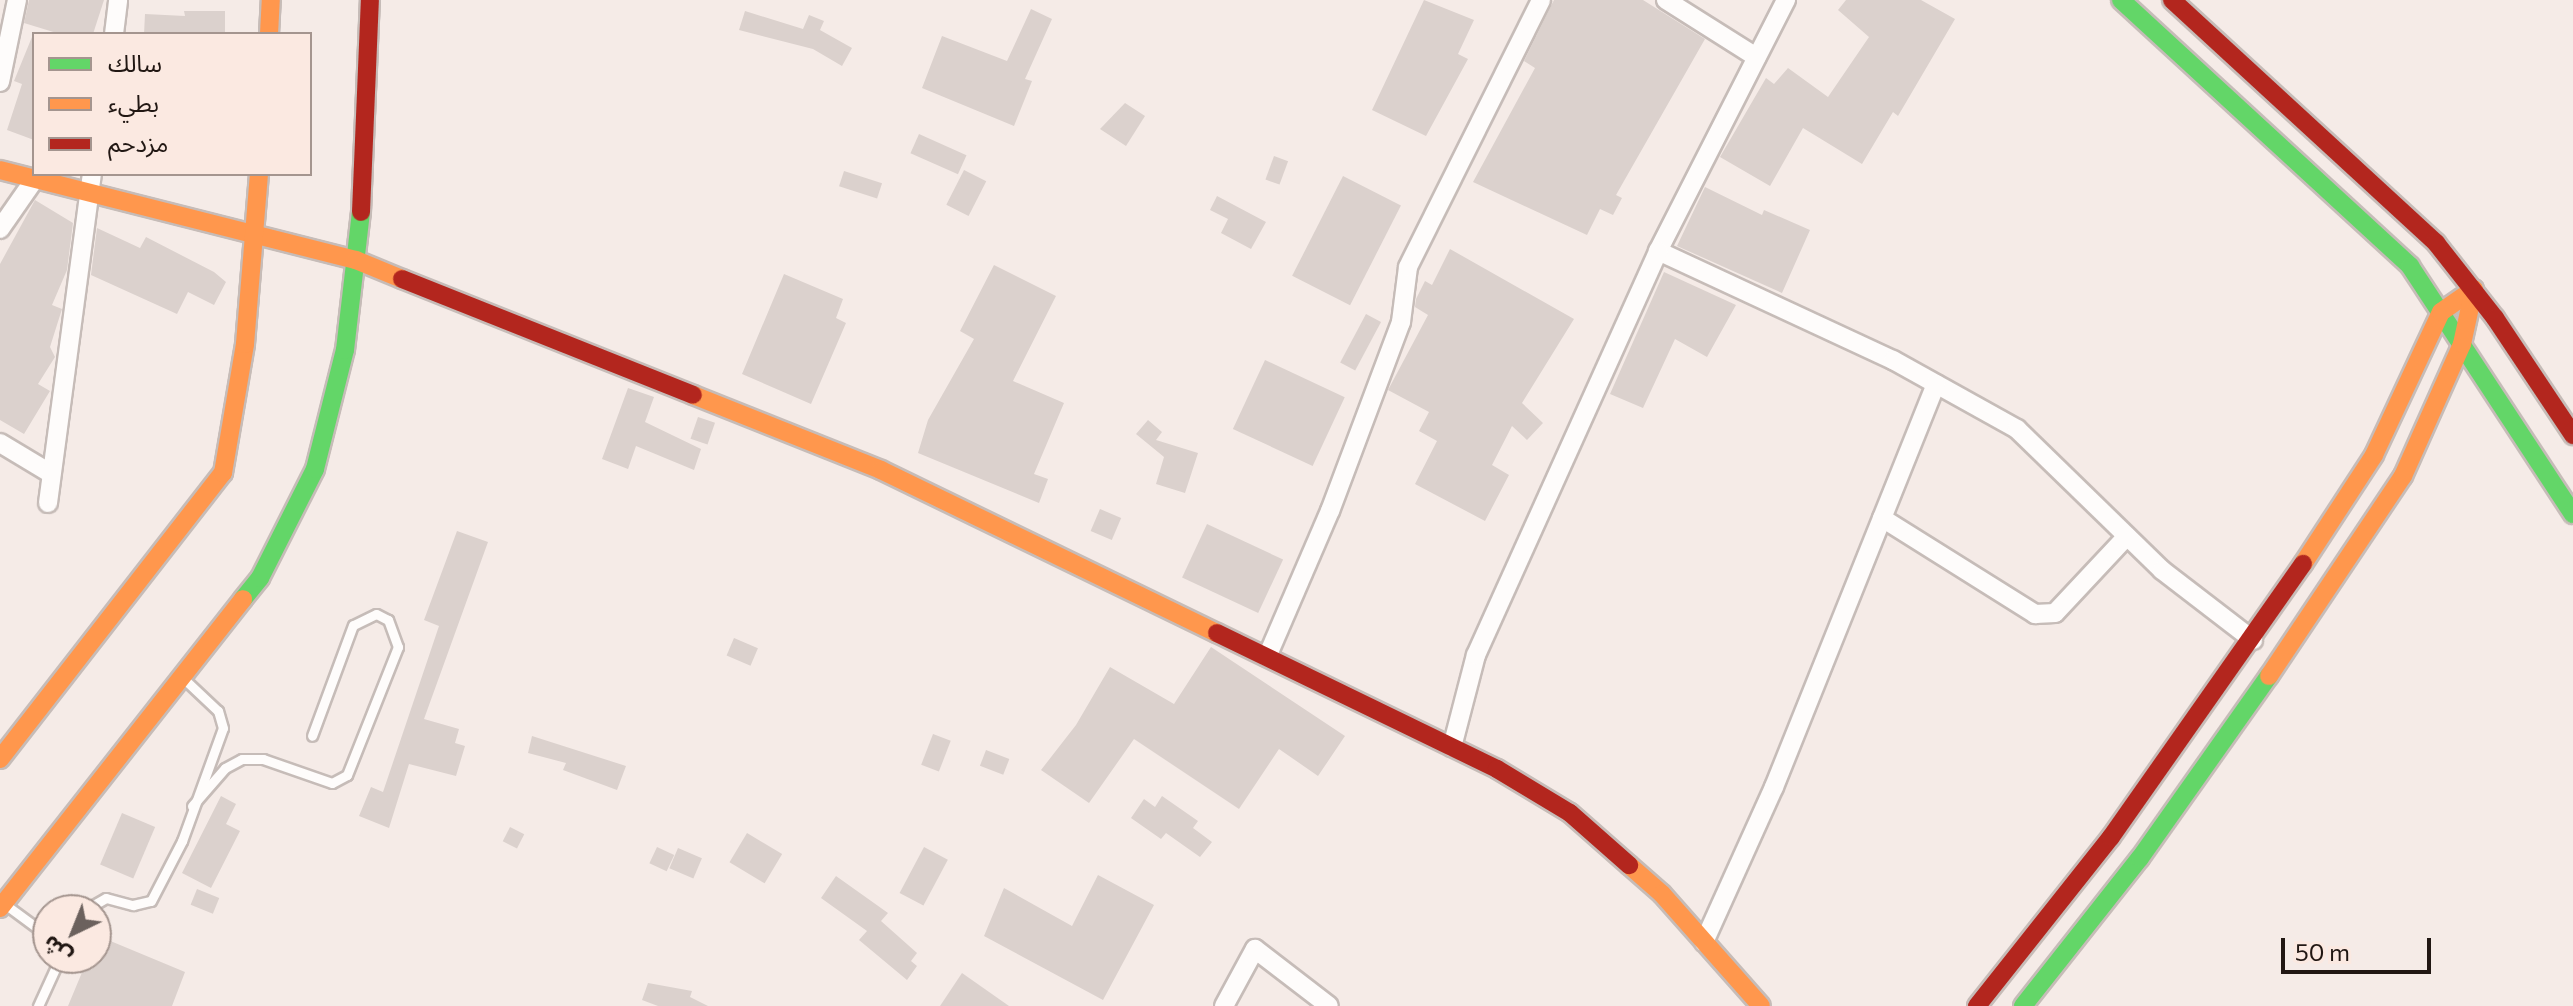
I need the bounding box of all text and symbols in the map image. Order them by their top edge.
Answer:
legend [32,32,312,176]
text: سالك [108,48,162,77]
text: بطيء [108,88,159,117]
text: مزدحم [108,128,168,157]
north arrow [32,894,112,974]
scale bar [2285,922,2435,972]
text: ش [36,930,77,971]
text: 50 m [2295,937,2350,966]

